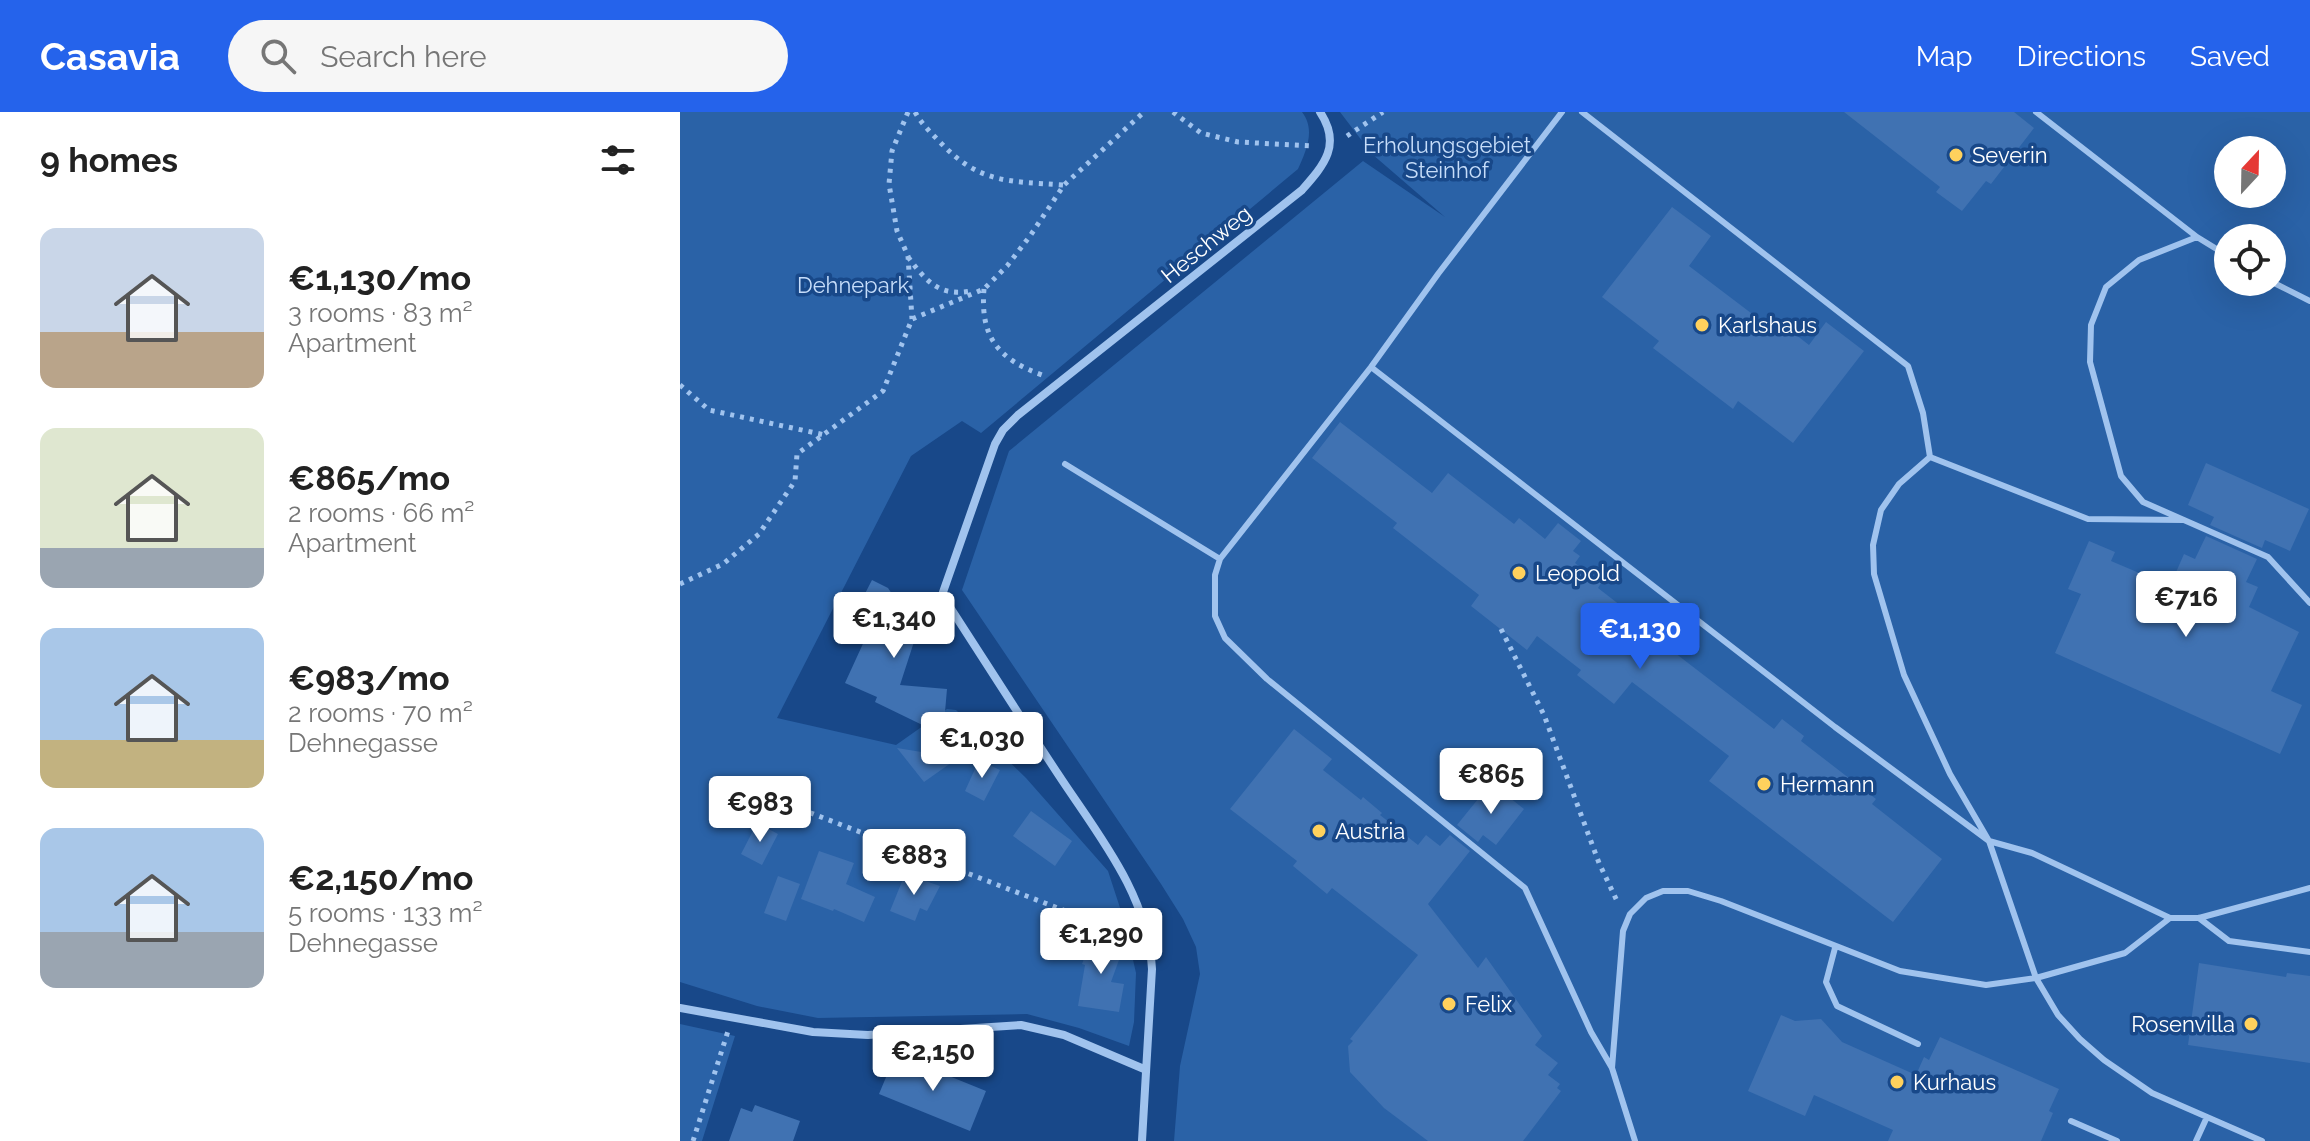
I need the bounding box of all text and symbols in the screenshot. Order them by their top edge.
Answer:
search box [228,20,788,92]
text: Casavia [40,34,180,79]
icon: search [256,34,300,78]
text: Search here [320,39,487,74]
text: Map [1916,40,1973,73]
text: Directions [2017,40,2146,73]
text: Saved [2190,40,2270,73]
park label: Erholungsgebiet Steinhof [1363,132,1532,183]
north arrow [2214,136,2286,208]
map controls [2214,136,2286,296]
icon: filters [596,138,640,182]
text: 9 homes [40,140,178,180]
place label: Severin [1972,142,2048,168]
marker: Severin [1947,146,1965,164]
street label: Heschweg [1156,200,1256,288]
button: locate [2214,224,2286,296]
text: €1,130/mo [288,258,471,298]
icon: home [104,260,200,356]
park label: Dehnepark [797,272,909,298]
text: 3 rooms · 83 m² [288,298,473,328]
place label: Karlshaus [1718,312,1817,338]
marker: Karlshaus [1693,316,1711,334]
text: Apartment [288,328,417,358]
text: €865/mo [288,458,450,498]
icon: home [104,460,200,556]
text: 2 rooms · 66 m² [288,498,474,528]
text: Apartment [288,528,417,558]
place label: Leopold [1535,560,1620,586]
marker: Leopold [1510,564,1528,582]
pin: €716 [2139,571,2233,639]
text: €716 [2154,582,2218,612]
pin: €1,340 [829,592,959,660]
text: €1,340 [852,603,936,633]
pin: €1,130 [1575,603,1705,671]
text: €1,130 [1599,614,1681,644]
text: €983/mo [288,658,450,698]
icon: home [104,660,200,756]
text: 2 rooms · 70 m² [288,698,473,728]
pin: €1,030 [917,712,1047,780]
text: €1,030 [939,723,1025,753]
text: Dehnegasse [288,728,438,758]
pin: €865 [1444,748,1538,816]
text: €865 [1458,759,1524,789]
place label: Hermann [1780,771,1875,797]
marker: Hermann [1755,775,1773,793]
pin: €983 [713,776,807,844]
text: €983 [727,787,793,817]
place label: Austria [1335,818,1405,844]
marker: Austria [1310,822,1328,840]
pin: €883 [867,829,961,897]
text: €883 [881,840,947,870]
text: €2,150/mo [288,858,473,898]
icon: home [104,860,200,956]
text: 5 rooms · 133 m² [288,898,483,928]
pin: €1,290 [1036,908,1166,976]
text: €1,290 [1058,919,1144,949]
text: Dehnegasse [288,928,438,958]
place label: Felix [1465,991,1512,1017]
marker: Felix [1440,995,1458,1013]
place label: Rosenvilla [2131,1011,2235,1037]
marker: Rosenvilla [2242,1015,2260,1033]
pin: €2,150 [868,1025,998,1093]
text: €2,150 [891,1036,975,1066]
place label: Kurhaus [1913,1069,1996,1095]
marker: Kurhaus [1888,1073,1906,1091]

